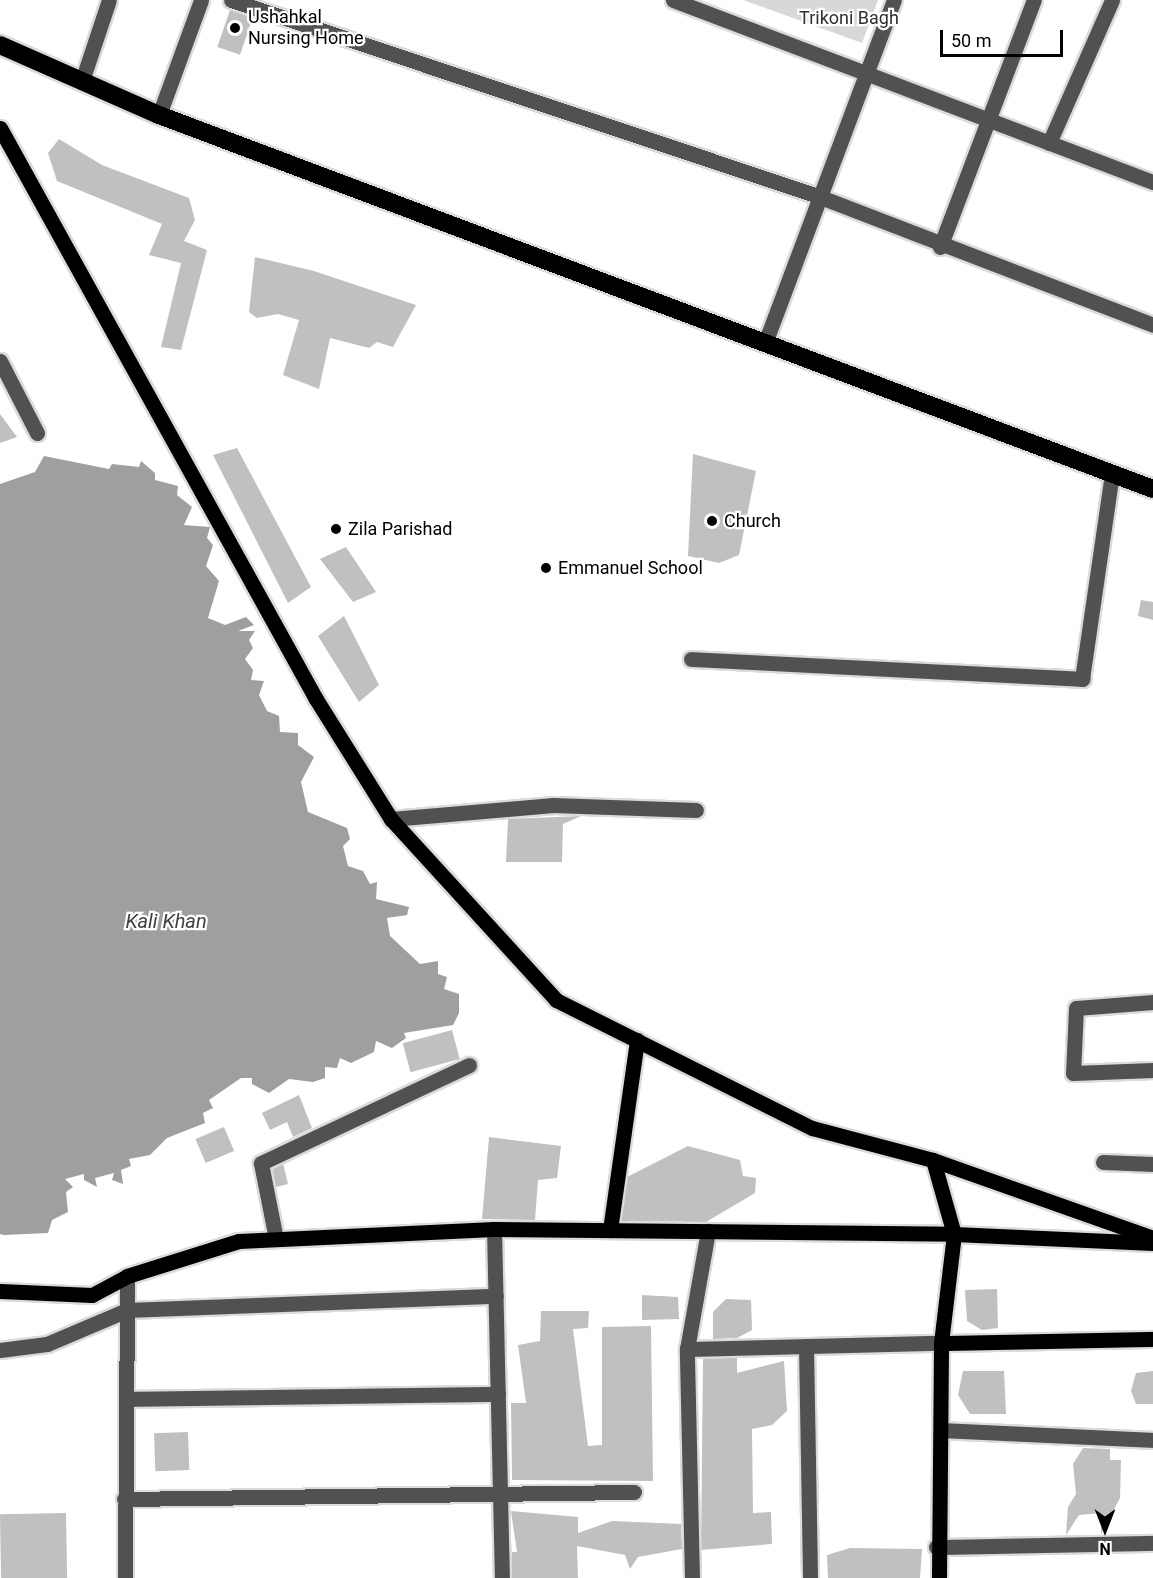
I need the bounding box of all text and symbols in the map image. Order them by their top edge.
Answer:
place label: Ushahkal Nursing Home [248,7,363,50]
park label: Trikoni Bagh [799,7,899,29]
scale bar [943,18,1066,56]
marker: Ushahkal Nursing Home [226,19,244,37]
text: 50 m [951,30,991,51]
place label: Church [724,510,781,532]
marker: Church [705,514,719,528]
place label: Zila Parishad [348,518,452,540]
marker: Zila Parishad [329,522,343,536]
place label: Emmanuel School [558,557,703,579]
marker: Emmanuel School [539,561,553,575]
water label: Kali Khan [125,909,207,933]
north arrow [1075,1500,1135,1560]
text: N [1099,1539,1111,1558]

